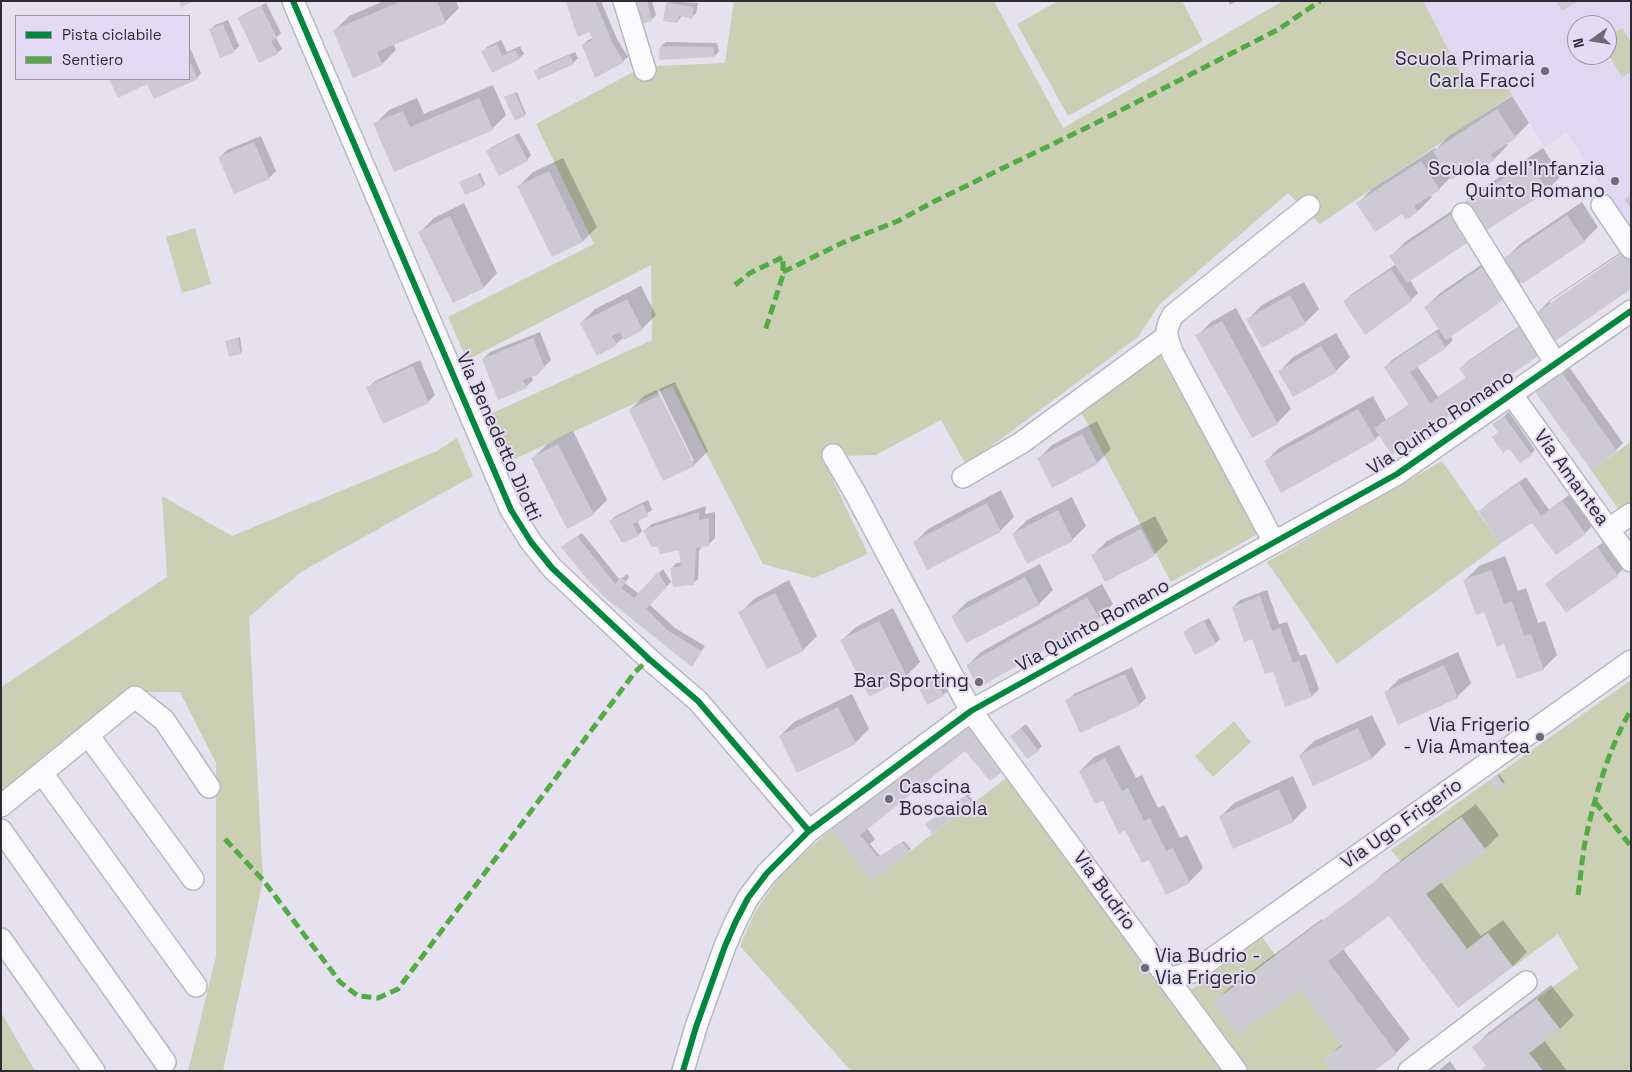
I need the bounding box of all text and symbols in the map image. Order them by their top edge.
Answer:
legend [15,15,190,80]
north arrow [1567,15,1617,65]
text: Pista ciclabile [62,25,162,44]
text: N [1569,37,1588,50]
place label: Scuola Primaria Carla Fracci [1395,49,1535,93]
text: Sentiero [62,50,123,69]
marker: Scuola Primaria Carla Fracci [1539,65,1551,77]
place label: Scuola dell'Infanzia Quinto Romano [1428,159,1605,203]
marker: Scuola dell'Infanzia Quinto Romano [1609,175,1621,187]
street label: Via Benedetto Diotti [450,349,546,525]
street label: Via Quinto Romano [1363,365,1519,481]
street label: Via Amantea [1528,425,1614,531]
street label: Via Quinto Romano [1012,574,1174,678]
place label: Bar Sporting [853,671,969,693]
marker: Bar Sporting [973,676,985,688]
place label: Via Frigerio - Via Amantea [1403,715,1530,759]
marker: Via Frigerio - Via Amantea [1534,731,1546,743]
street label: Via Ugo Frigerio [1337,774,1467,874]
place label: Cascina Boscaiola [899,777,988,821]
marker: Cascina Boscaiola [883,793,895,805]
street label: Via Budrio [1068,847,1140,935]
place label: Via Budrio - Via Frigerio [1155,946,1261,990]
marker: Via Budrio - Via Frigerio [1139,962,1151,974]

